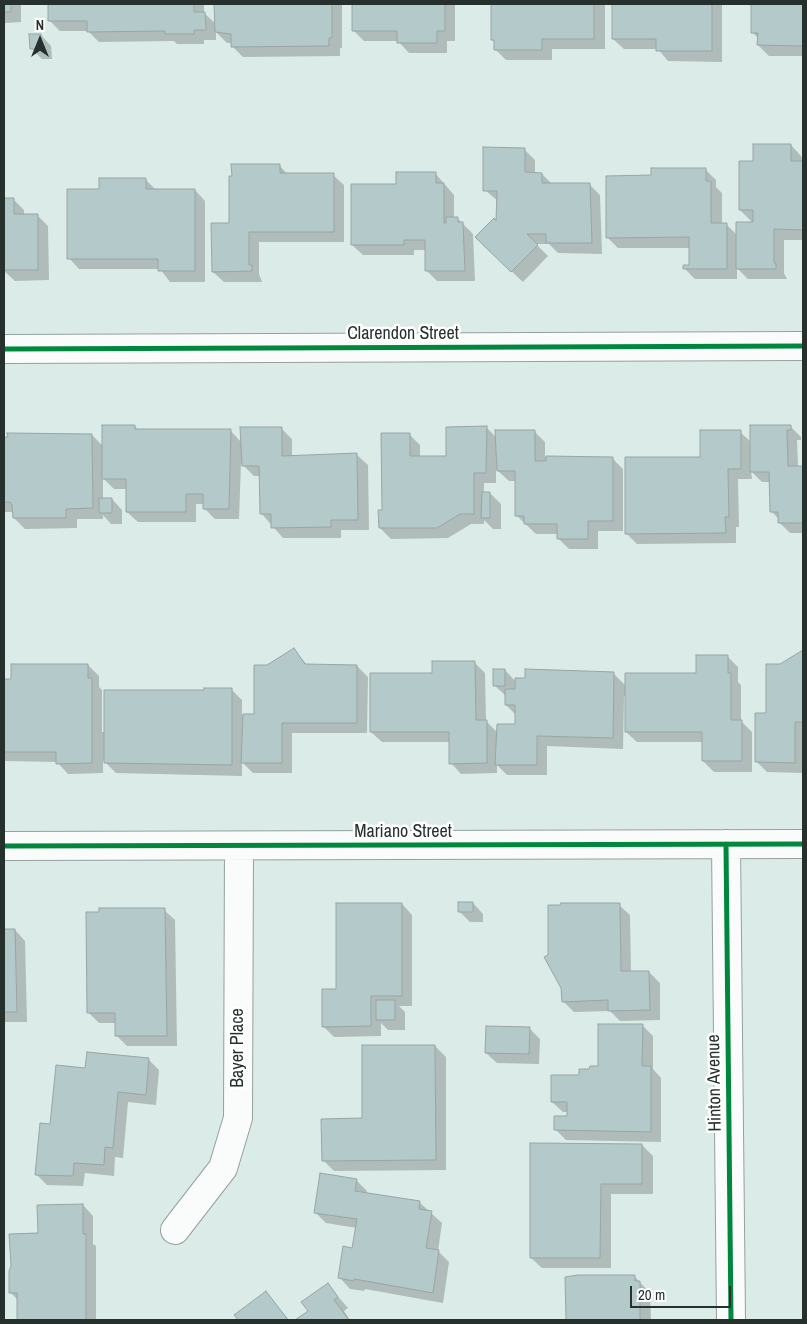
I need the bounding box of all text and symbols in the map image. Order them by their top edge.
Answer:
north arrow [15,15,65,65]
text: N [36,16,44,34]
street label: Clarendon Street [347,323,459,345]
street label: Mariano Street [354,821,452,843]
street label: Bayer Place [227,1008,249,1088]
street label: Hinton Avenue [703,1034,727,1132]
scale bar [632,1276,733,1308]
text: 20 m [638,1284,665,1305]

